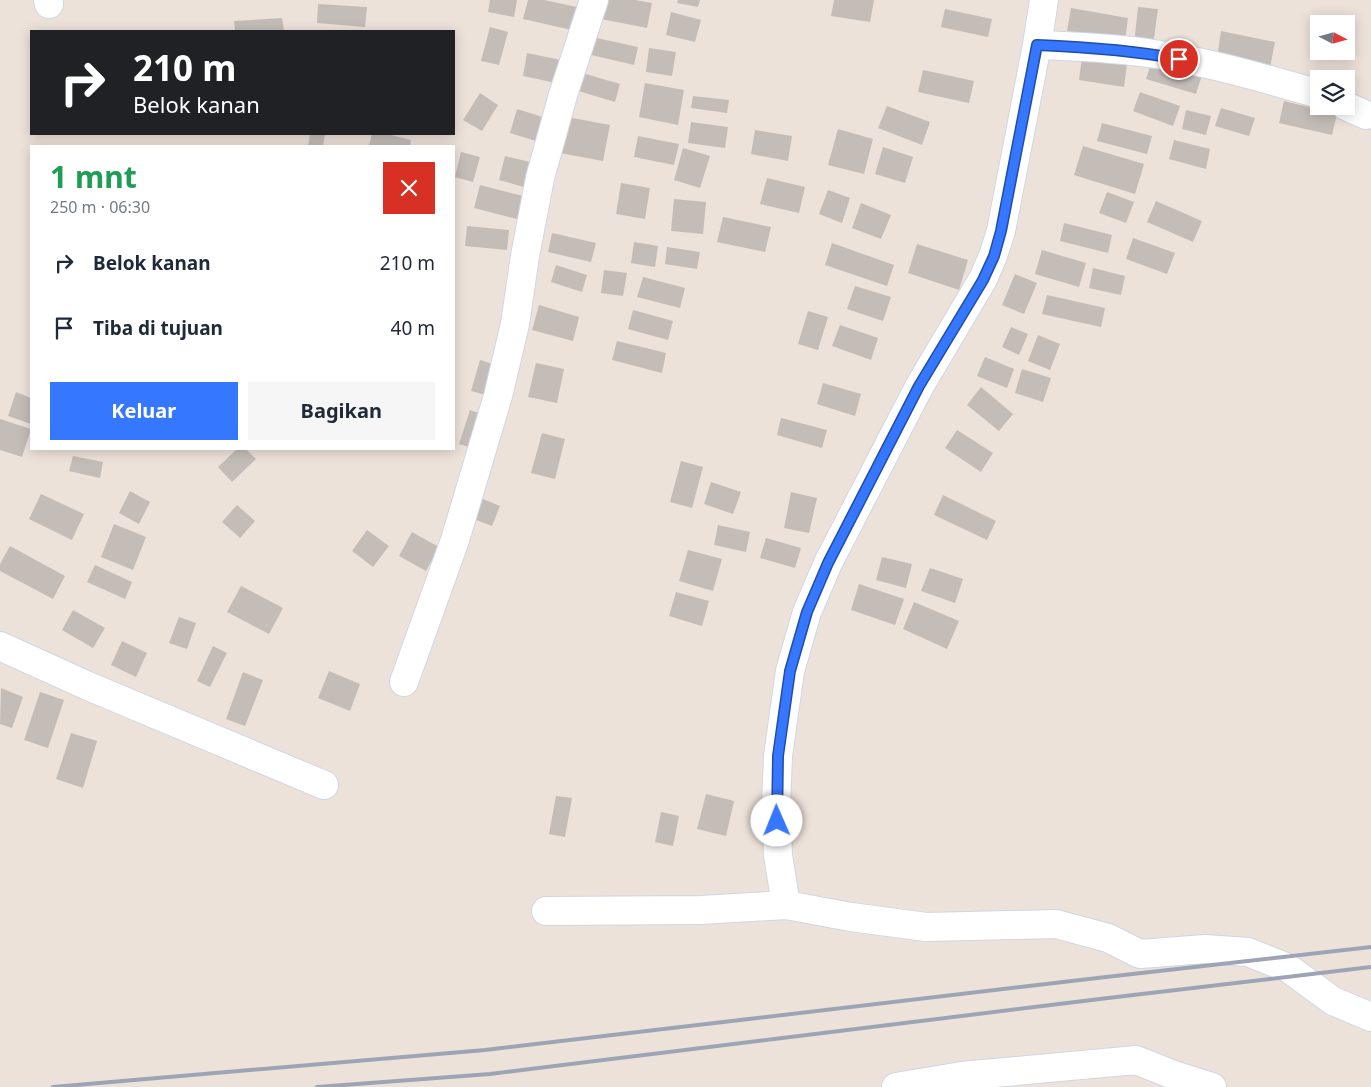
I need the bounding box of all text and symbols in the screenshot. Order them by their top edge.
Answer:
north arrow [1310,15,1355,60]
map controls [1310,15,1355,115]
pin [1158,38,1200,80]
text: 210 m [133,44,236,91]
icon: arrive [1165,45,1193,73]
icon: right [50,50,115,115]
button: layers [1310,70,1355,115]
text: Belok kanan [133,89,260,119]
text: 1 mnt [50,156,137,197]
button: close [383,162,435,214]
text: 250 m · 06:30 [50,196,150,218]
icon: right [50,249,78,277]
text: Belok kanan [93,250,210,276]
text: 210 m [380,250,435,276]
icon: arrive [50,314,78,342]
text: Tiba di tujuan [93,315,223,341]
text: 40 m [391,315,435,341]
button: Keluar [50,382,238,440]
button: Bagikan [248,382,435,440]
position arrow [750,794,802,846]

